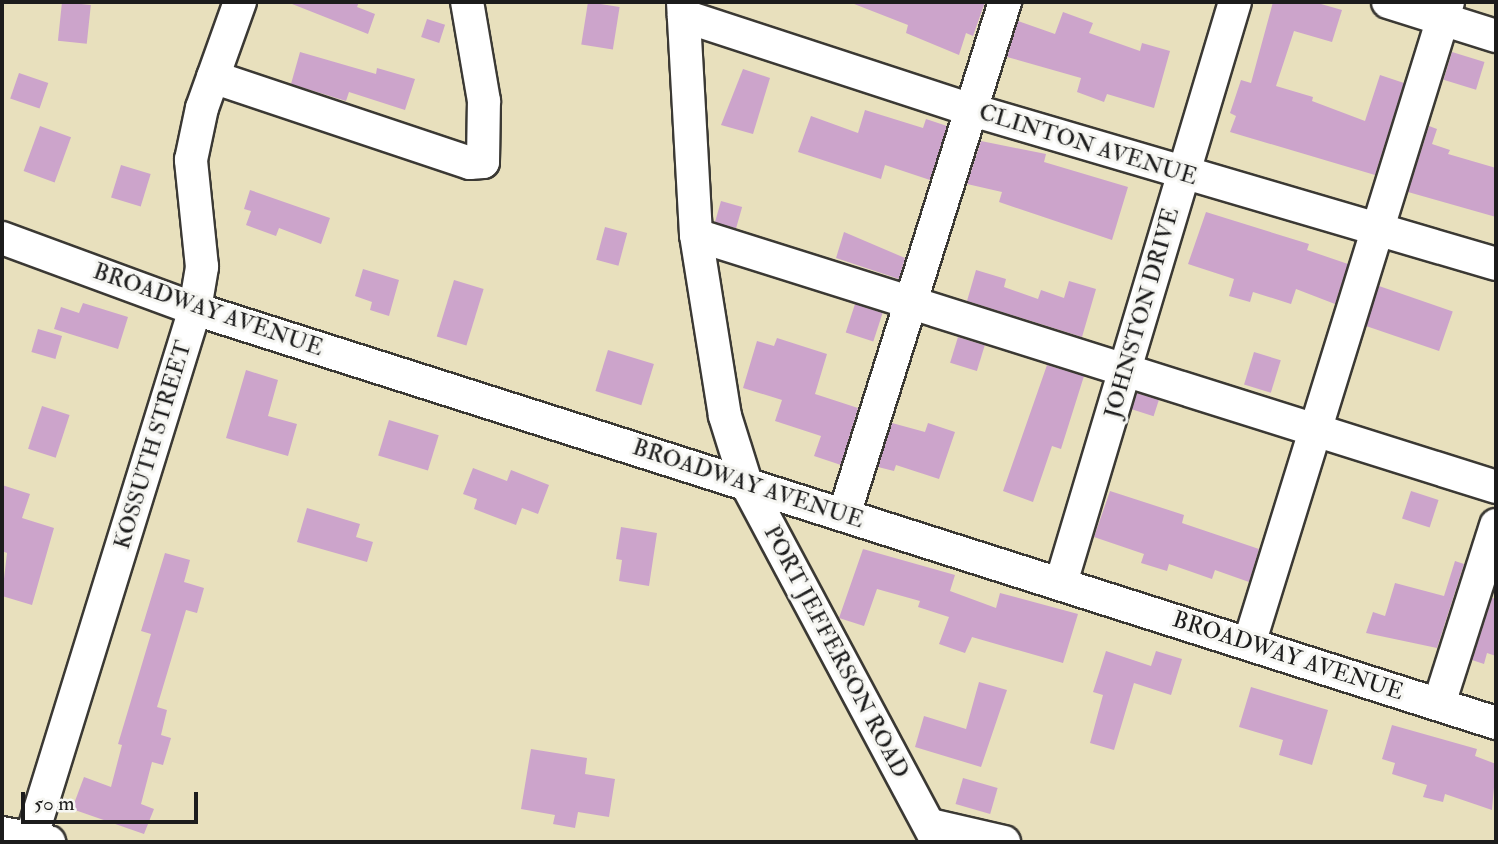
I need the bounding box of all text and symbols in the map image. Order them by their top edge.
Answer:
street label: CLINTON AVENUE [976,99,1200,191]
street label: JOHNSTON DRIVE [1099,205,1185,421]
street label: BROADWAY AVENUE [89,258,327,362]
street label: KOSSUTH STREET [108,338,198,552]
street label: BROADWAY AVENUE [629,434,867,534]
street label: PORT JEFFERSON ROAD [758,521,914,783]
street label: BROADWAY AVENUE [1169,606,1407,706]
scale bar [24,778,201,822]
text: 50 m [34,790,75,817]

